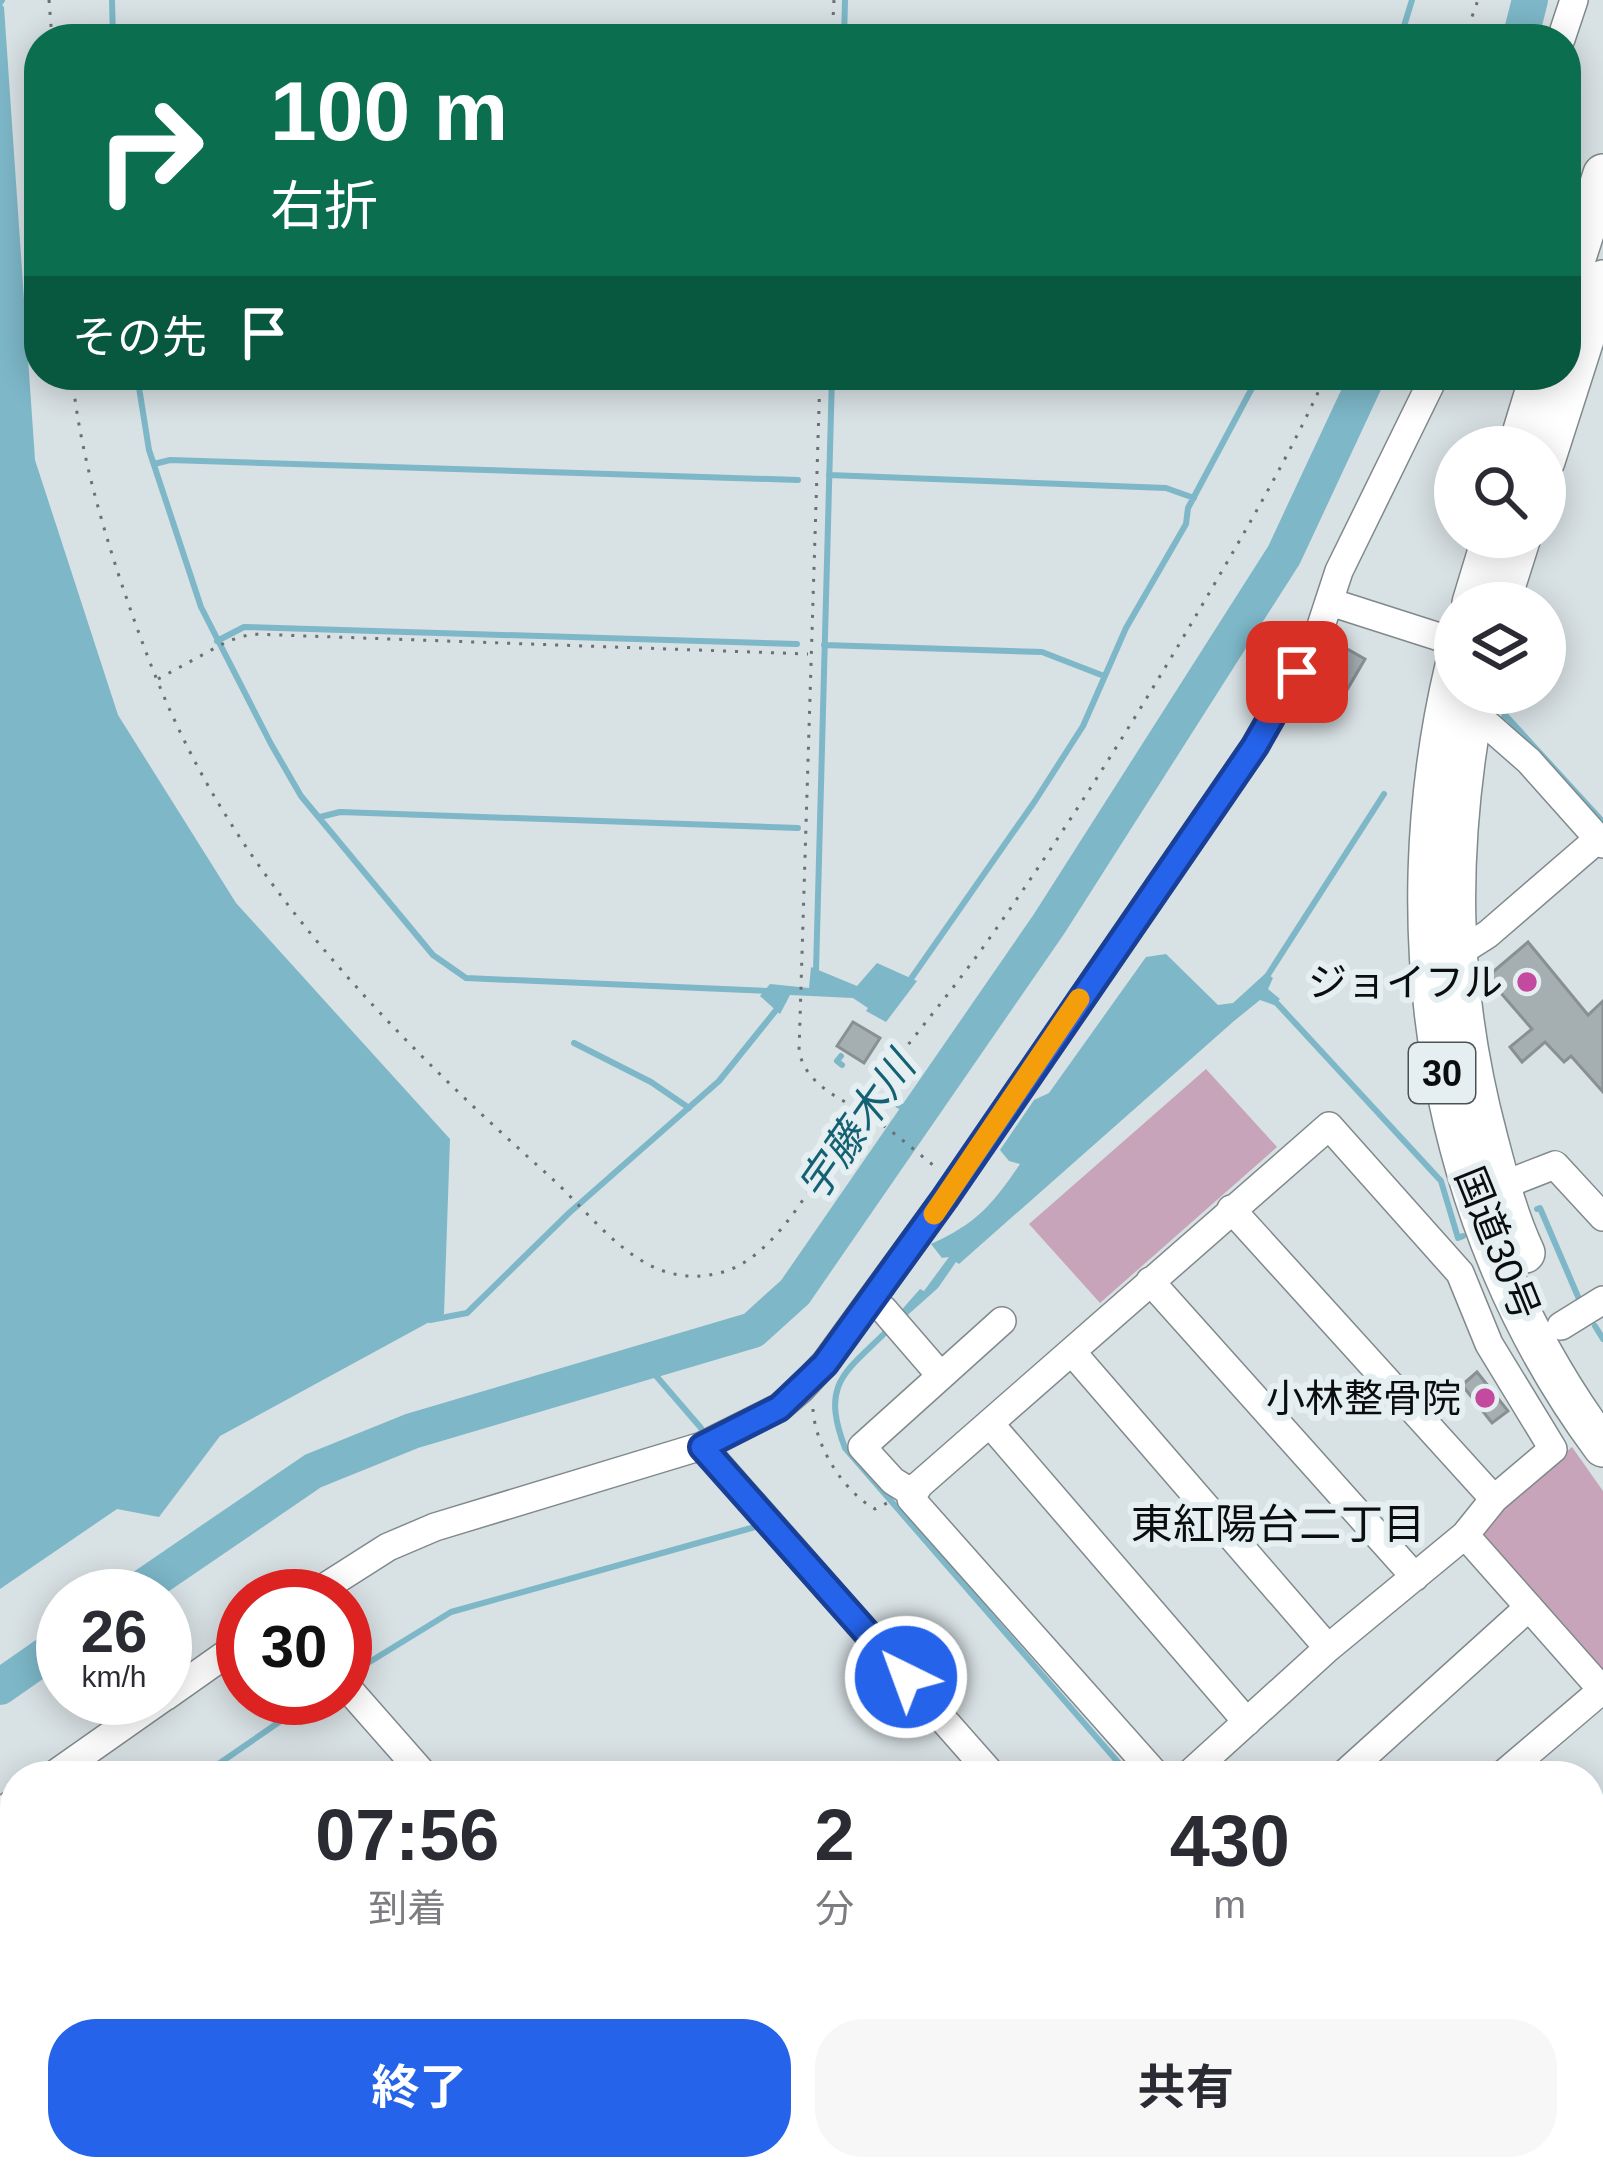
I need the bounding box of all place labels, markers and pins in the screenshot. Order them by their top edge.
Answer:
pin [1246,621,1348,723]
place label: ジョイフル [1308,961,1503,1004]
marker: ジョイフル [1514,969,1540,995]
place label: 小林整骨院 [1266,1377,1461,1420]
marker: 小林整骨院 [1472,1385,1498,1411]

